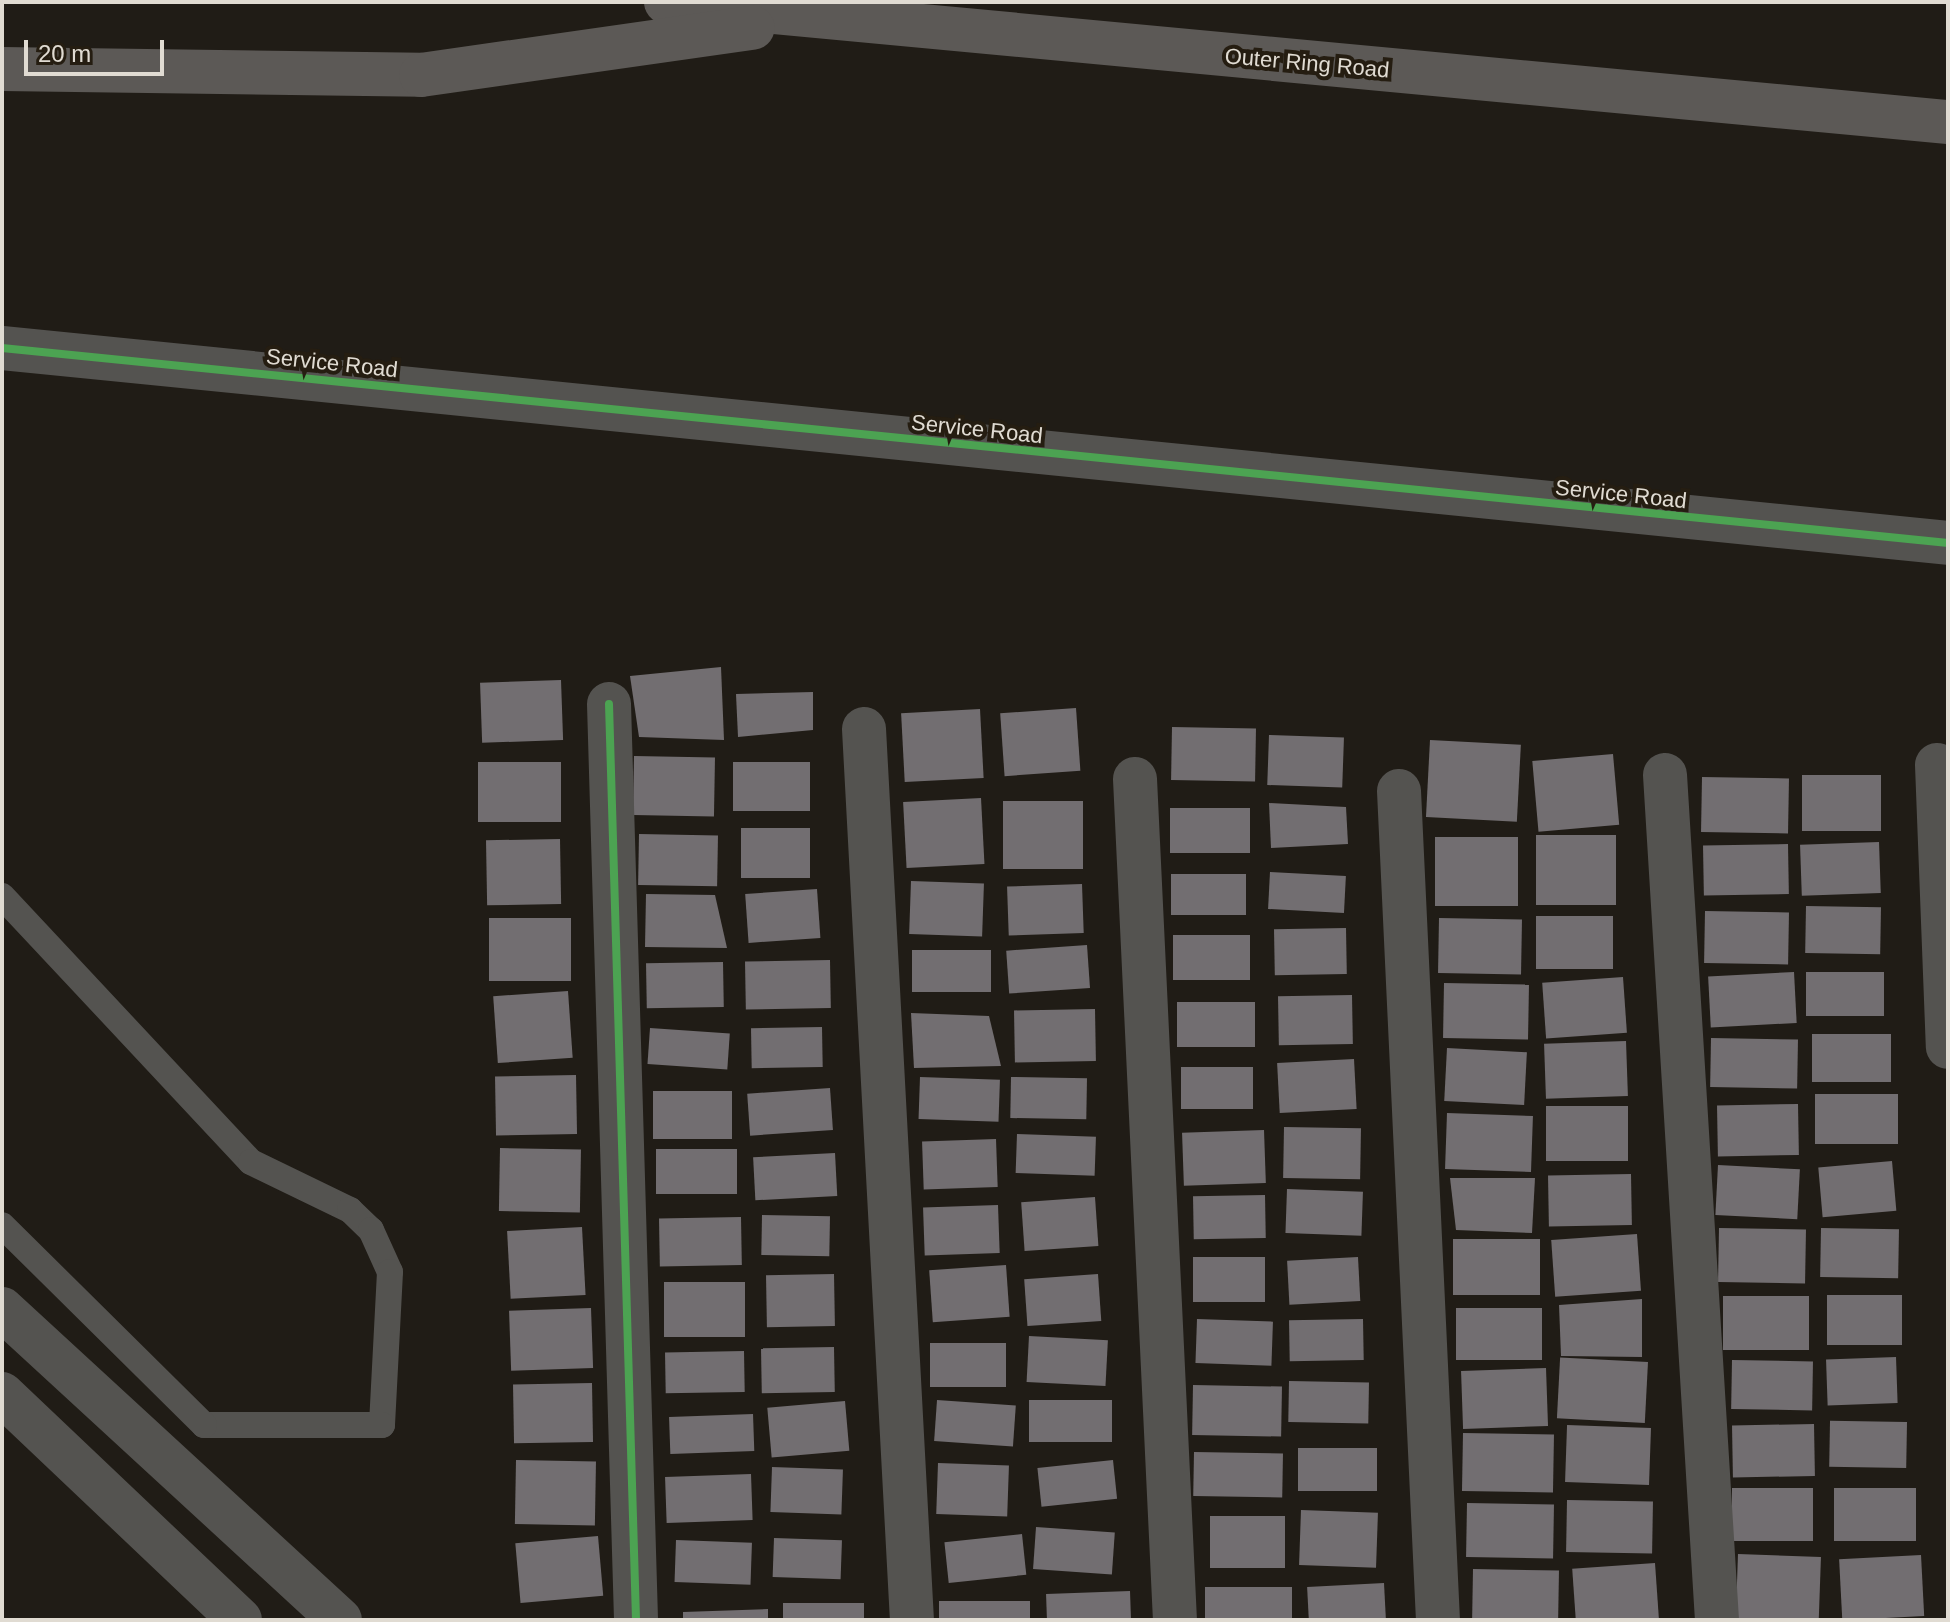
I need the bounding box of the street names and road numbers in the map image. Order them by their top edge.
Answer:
street label: Outer Ring Road [1224,43,1390,83]
street label: Service Road [265,343,399,383]
street label: Service Road [910,409,1044,449]
street label: Service Road [1554,474,1688,514]

